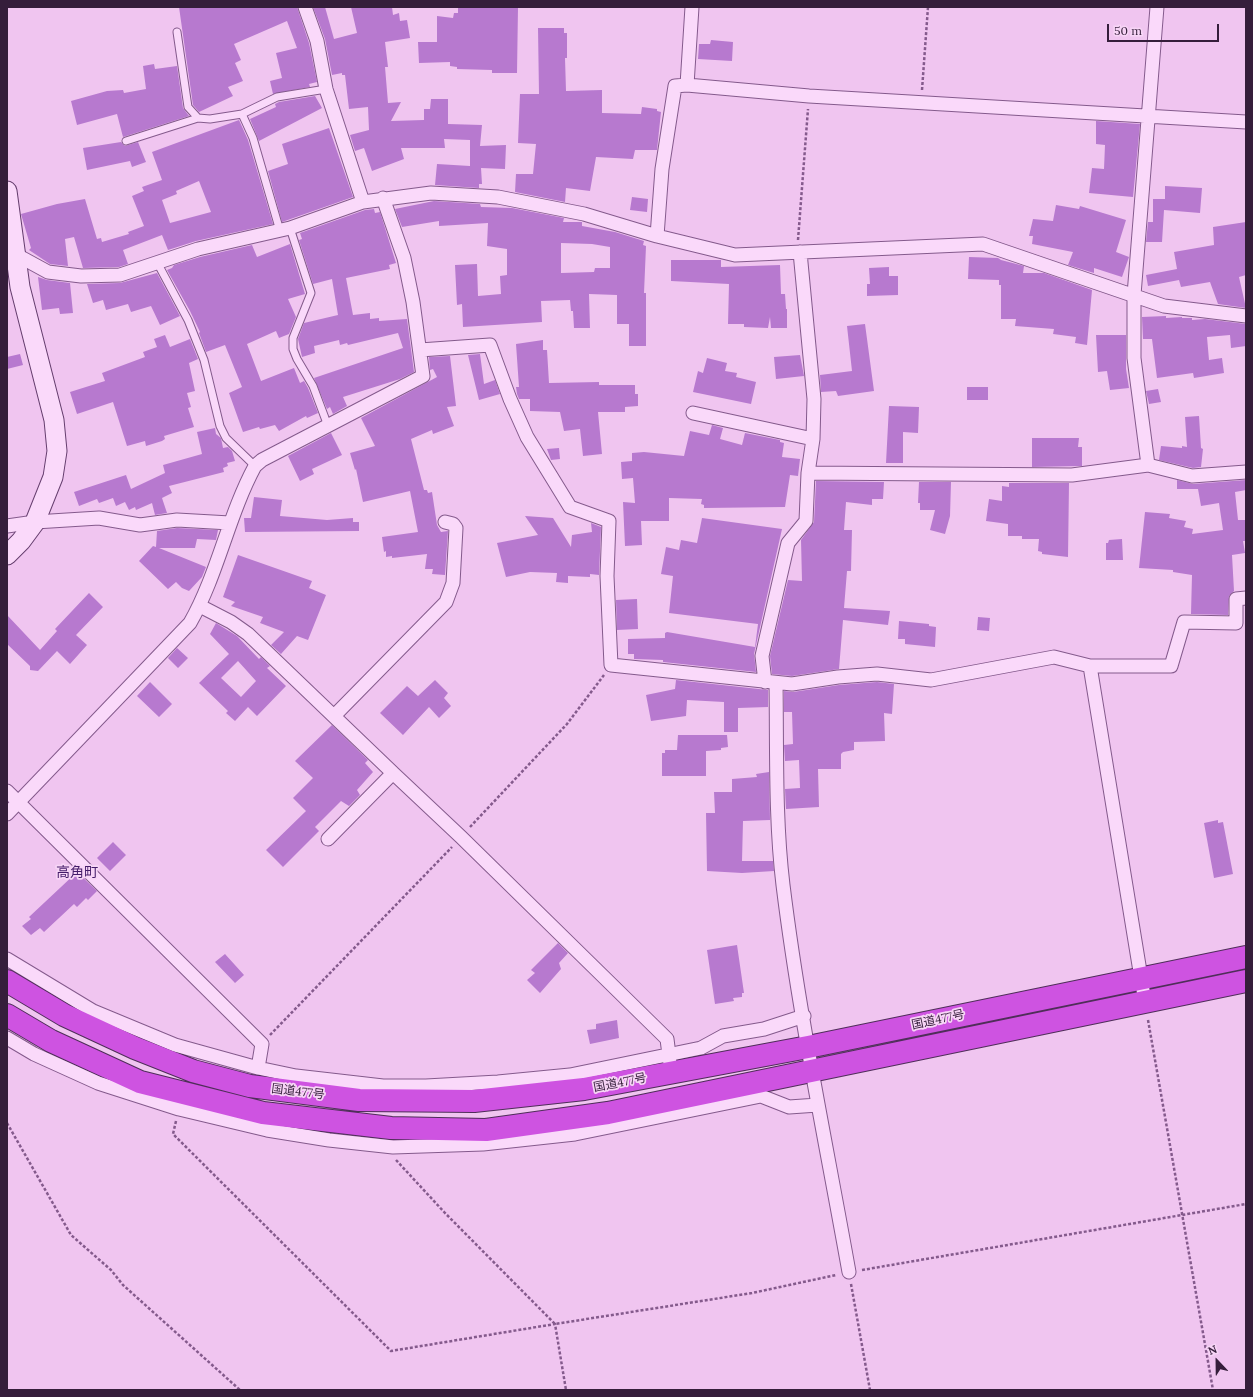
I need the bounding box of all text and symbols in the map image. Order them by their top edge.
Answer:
scale bar [1109,16,1221,42]
text: 50 m [1114,23,1142,38]
district label: 高角町 [56,865,98,881]
street label: 国道477号 [910,1007,966,1033]
street label: 国道477号 [592,1071,648,1095]
street label: 国道477号 [271,1082,325,1102]
north arrow [1197,1341,1237,1381]
text: N [1206,1342,1219,1358]

